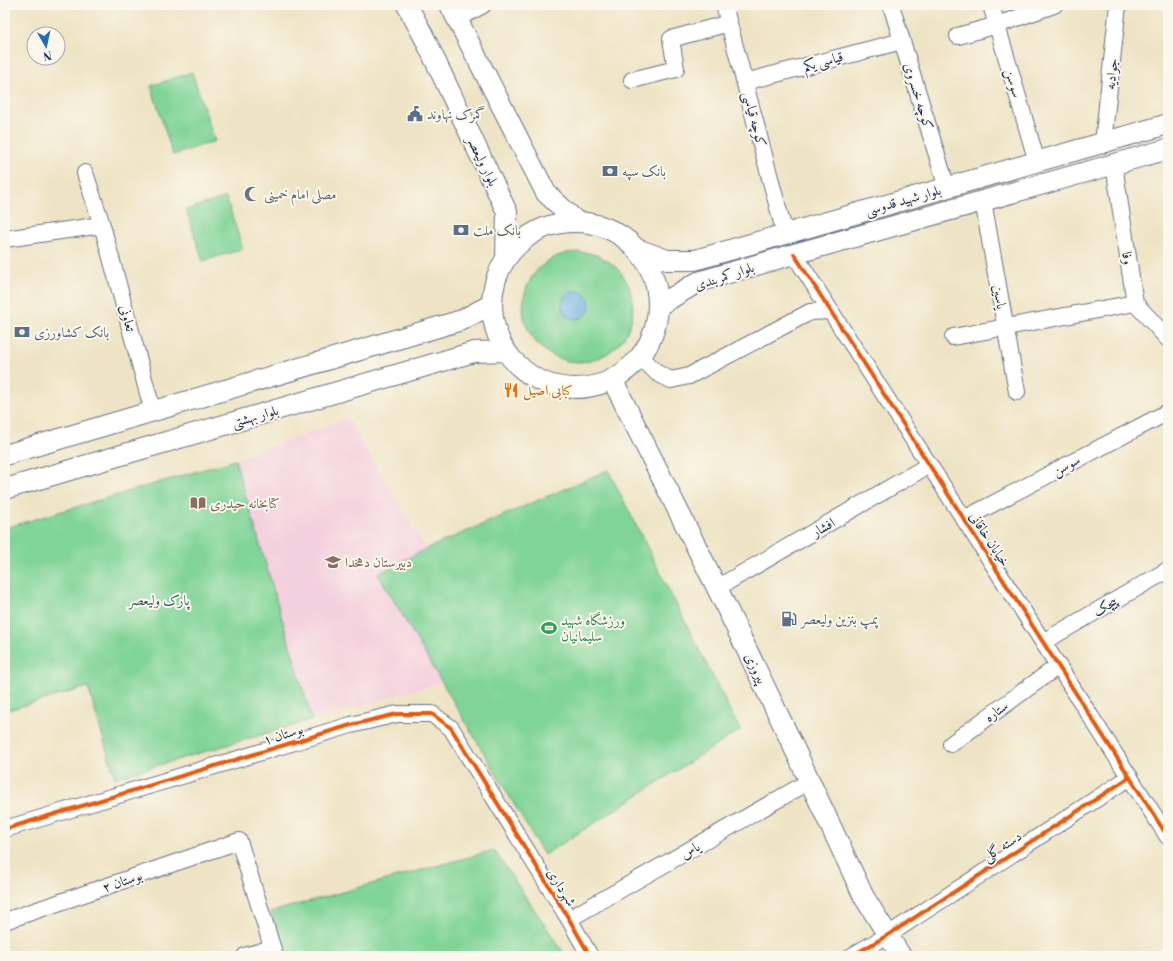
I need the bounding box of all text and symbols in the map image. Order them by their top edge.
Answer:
north arrow [26,26,66,66]
text: N [42,47,53,63]
street label: قیاسی یکم [801,48,846,80]
street label: جوادیه [1101,58,1123,91]
street label: کوچه خسروی [899,61,937,132]
street label: سوسن [1000,67,1026,100]
street label: کوچه قیاسی [738,90,770,149]
public building icon: گمرک نهاوند [406,105,424,123]
place label: گمرک نهاوند [427,105,485,124]
street label: بلوار ولیعصر [461,132,502,190]
bank icon: بانک سپه [601,162,619,180]
place label: بانک سپه [622,163,666,181]
street label: بلوار شهید قدوسی [863,182,943,220]
mosque icon: مصلی امام خمینی [243,185,261,203]
place label: مصلی امام خمینی [264,186,336,207]
bank icon: بانک ملت [452,221,470,239]
place label: بانک ملت [473,222,521,240]
street label: وفا [1117,250,1137,266]
street label: بلوار کمربندی [692,259,757,295]
street label: یاسین [988,284,1010,312]
street label: تعاونی [115,303,139,334]
bank icon: بانک کشاورزی [13,323,31,341]
place label: بانک کشاورزی [34,324,109,342]
restaurant icon: کبابی اصیل [502,381,520,399]
place label: کبابی اصیل [523,382,573,401]
street label: بلوار بهشتی [230,402,281,432]
street label: سوسن [1049,451,1084,481]
library icon: کتابخانه حیدری [189,494,207,512]
place label: کتابخانه حیدری [210,495,280,513]
street label: خیابان خاقانی [965,509,1014,570]
street label: افشار [807,514,838,543]
school or university icon: دبیرستان دهخدا [324,553,342,571]
place label: دبیرستان دهخدا [345,554,412,572]
park label: پارک ولیعصر [127,592,191,611]
street label: پیچک [1090,592,1122,621]
fuel station icon: پمپ بنزین ولیعصر [780,610,798,628]
place label: ورزشگاه شهید سلیمانیان [561,611,625,646]
place label: پمپ بنزین ولیعصر [799,611,878,630]
sports icon: ورزشگاه شهید سلیمانیان [540,619,558,637]
street label: پیروزی [739,650,771,689]
street label: ستاره [981,697,1012,727]
street label: بوستان ۱ [261,720,306,750]
street label: دسته گلی [979,827,1026,866]
street label: یاس [677,837,705,864]
street label: شهرداری [542,865,580,910]
street label: بوستان ۲ [100,867,145,897]

